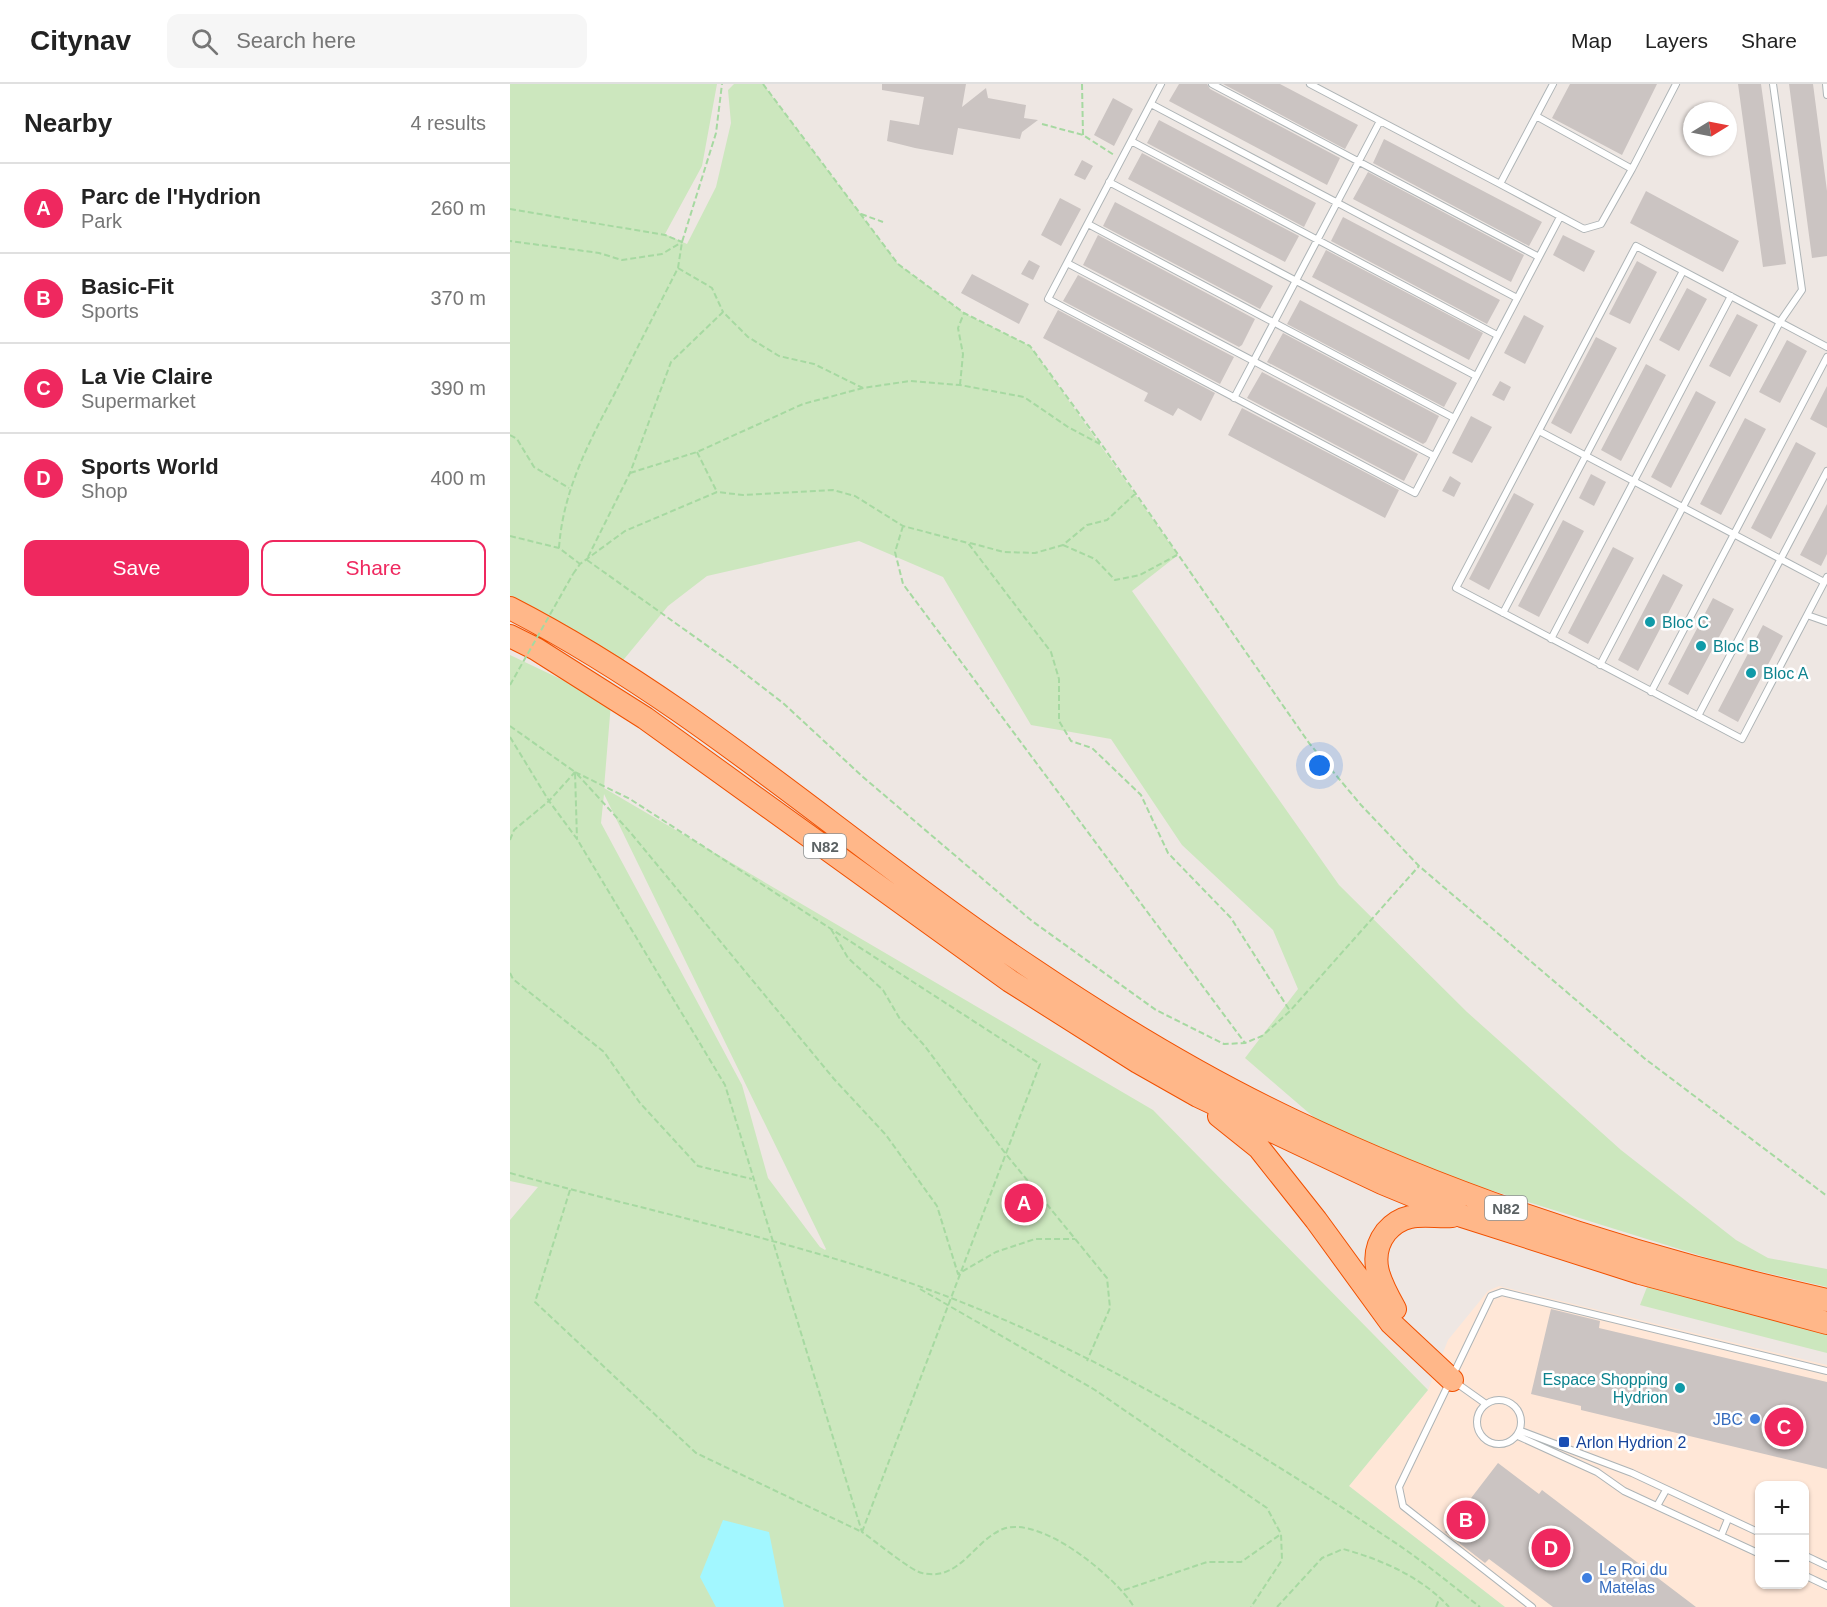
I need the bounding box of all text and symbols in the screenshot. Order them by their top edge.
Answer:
search box [167,14,587,68]
text: Citynav [30,25,131,56]
icon: search [188,25,221,58]
text: Search here [236,28,356,53]
text: Map [1571,29,1612,52]
text: Layers [1645,29,1708,52]
text: Share [1741,29,1797,52]
north arrow [1683,102,1737,156]
text: Nearby [24,108,112,138]
text: 4 results [410,112,486,134]
text: Parc de l'Hydrion [81,184,261,209]
text: A [36,197,51,219]
text: 260 m [430,197,486,219]
text: Park [81,210,122,232]
text: Basic-Fit [81,274,174,299]
text: B [36,287,51,309]
text: 370 m [430,287,486,309]
text: Sports [81,300,139,322]
text: La Vie Claire [81,364,213,389]
text: C [36,377,51,399]
text: 390 m [430,377,486,399]
text: Supermarket [81,390,196,412]
text: Sports World [81,454,219,479]
text: D [36,467,51,489]
text: 400 m [430,467,486,489]
text: Shop [81,480,128,502]
button: Save [24,540,249,596]
button: Share [261,540,486,596]
place label: Bloc C [1662,614,1709,631]
marker: Bloc C [1643,615,1657,629]
place label: Bloc B [1713,638,1759,655]
marker: Bloc B [1694,639,1708,653]
place label: Bloc A [1763,665,1809,682]
marker: Bloc A [1744,666,1758,680]
your location [1305,751,1334,780]
road number: N82 [804,834,846,858]
pin: A [1004,1180,1044,1226]
road number: N82 [1485,1196,1527,1220]
place label: Espace Shopping Hydrion [1543,1371,1668,1406]
marker: Espace Shopping Hydrion [1673,1381,1687,1395]
pin: C [1764,1404,1804,1450]
place label: JBC [1713,1411,1743,1428]
marker: JBC [1748,1412,1762,1426]
place label: Arlon Hydrion 2 [1576,1434,1686,1451]
marker: Arlon Hydrion 2 [1557,1435,1571,1449]
map controls [1755,1481,1809,1589]
button: + [1755,1481,1809,1535]
pin: B [1446,1498,1486,1542]
pin: D [1532,1526,1570,1570]
button: − [1755,1535,1809,1589]
place label: Le Roi du Matelas [1599,1561,1668,1596]
marker: Le Roi du Matelas [1580,1571,1594,1585]

